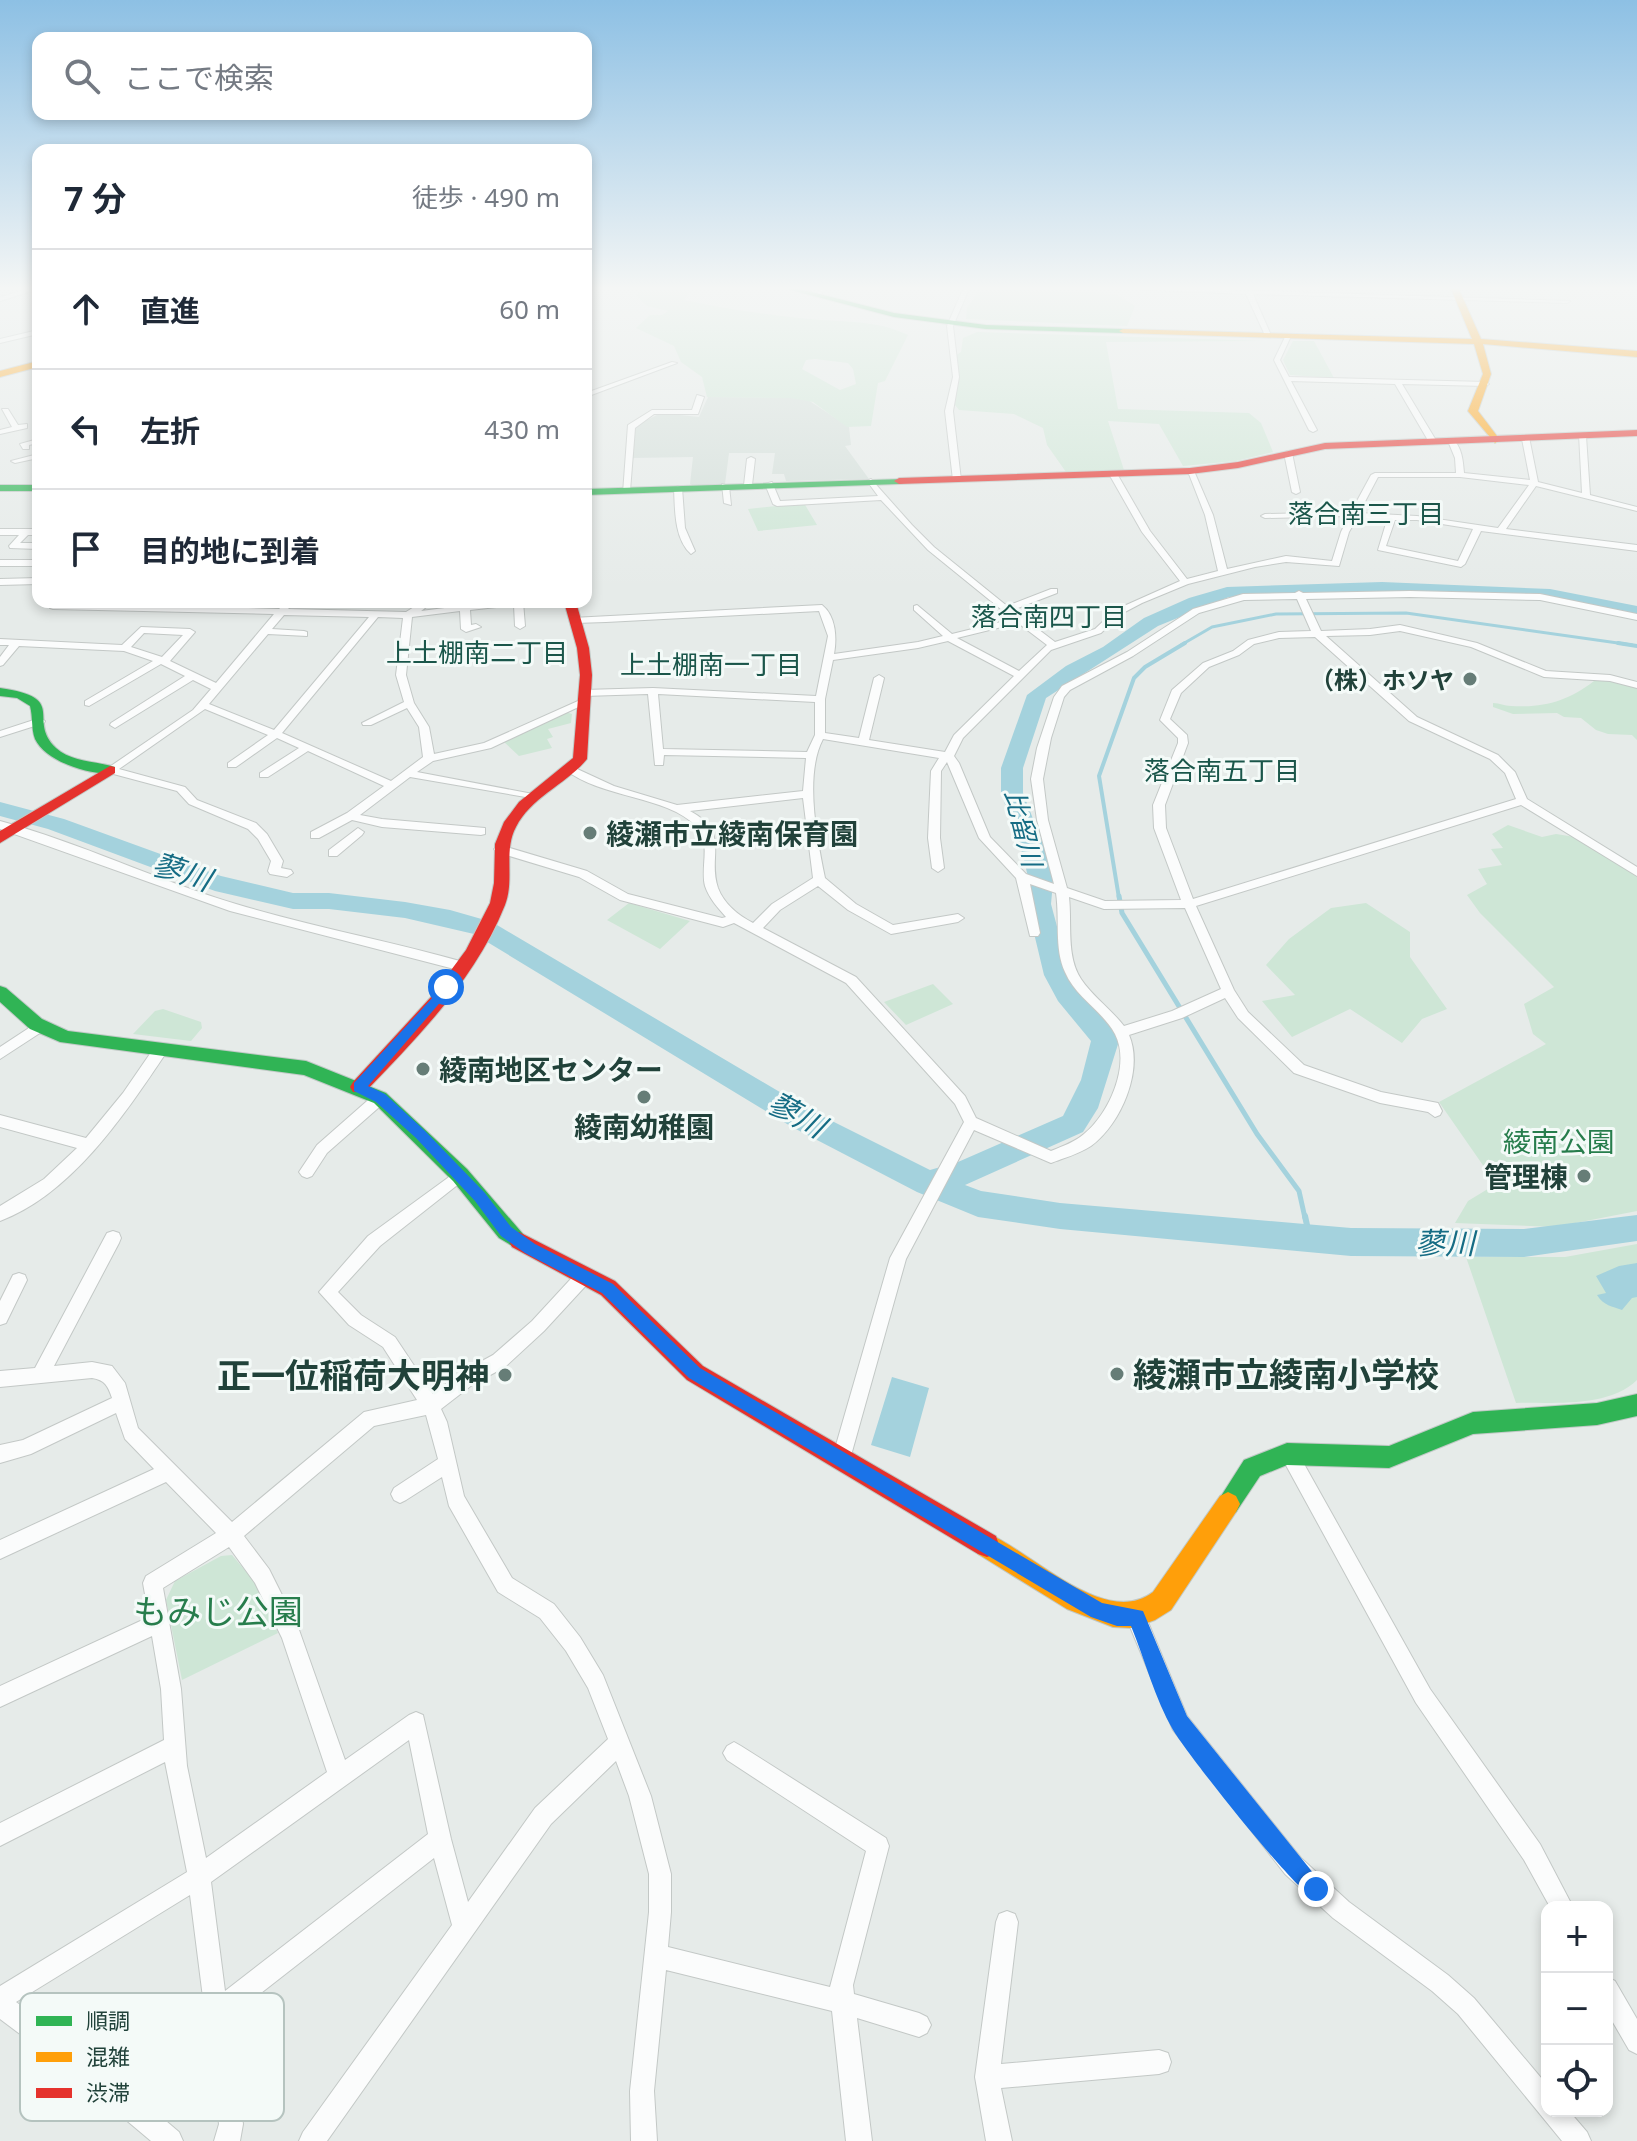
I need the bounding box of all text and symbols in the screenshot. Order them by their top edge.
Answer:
search box [32,32,592,120]
icon: search [60,54,104,98]
text: ここで検索 [124,57,274,98]
text: 7 分 [64,175,126,221]
text: 徒歩 · 490 m [412,179,560,215]
icon: ahead [64,287,108,331]
text: 直進 [140,290,200,331]
text: 60 m [499,291,560,327]
icon: left [64,407,108,451]
text: 左折 [140,410,200,451]
text: 430 m [484,411,560,447]
district label: 落合南三丁目 [1288,495,1444,531]
icon: arrive [64,527,108,571]
text: 目的地に到着 [140,530,320,571]
district label: 落合南四丁目 [971,598,1127,634]
district label: 上土棚南二丁目 [386,634,568,670]
district label: 上土棚南一丁目 [620,646,802,682]
place label: （株）ホソヤ [1310,663,1454,696]
marker: （株）ホソヤ [1461,670,1479,688]
district label: 落合南五丁目 [1144,752,1300,788]
water label: 比留川 [997,786,1052,873]
place label: 綾瀬市立綾南保育園 [606,814,858,852]
marker: 綾瀬市立綾南保育園 [581,824,599,842]
water label: 蓼川 [147,842,220,901]
route start [428,969,464,1005]
place label: 綾南地区センター [439,1050,663,1088]
marker: 綾南地区センター [414,1060,432,1078]
water label: 蓼川 [761,1082,836,1148]
marker: 綾南幼稚園 [635,1088,653,1106]
place label: 綾南幼稚園 [574,1107,714,1145]
park label: 綾南公園 [1503,1122,1615,1160]
place label: 管理棟 [1484,1157,1568,1195]
marker: 管理棟 [1575,1167,1593,1185]
water label: 蓼川 [1415,1222,1478,1263]
place label: 綾瀬市立綾南小学校 [1133,1351,1439,1397]
place label: 正一位稲荷大明神 [217,1352,489,1398]
marker: 綾瀬市立綾南小学校 [1108,1365,1126,1383]
marker: 正一位稲荷大明神 [496,1366,514,1384]
park label: もみじ公園 [133,1588,303,1634]
route end [1298,1871,1334,1907]
map controls [1541,1901,1613,2117]
button: + [1541,1901,1613,1973]
button: − [1541,1973,1613,2045]
legend [20,1993,284,2121]
text: 順調 [86,2005,130,2035]
text: 混雑 [86,2041,130,2071]
button: locate [1541,2045,1613,2117]
text: 渋滞 [86,2077,130,2107]

